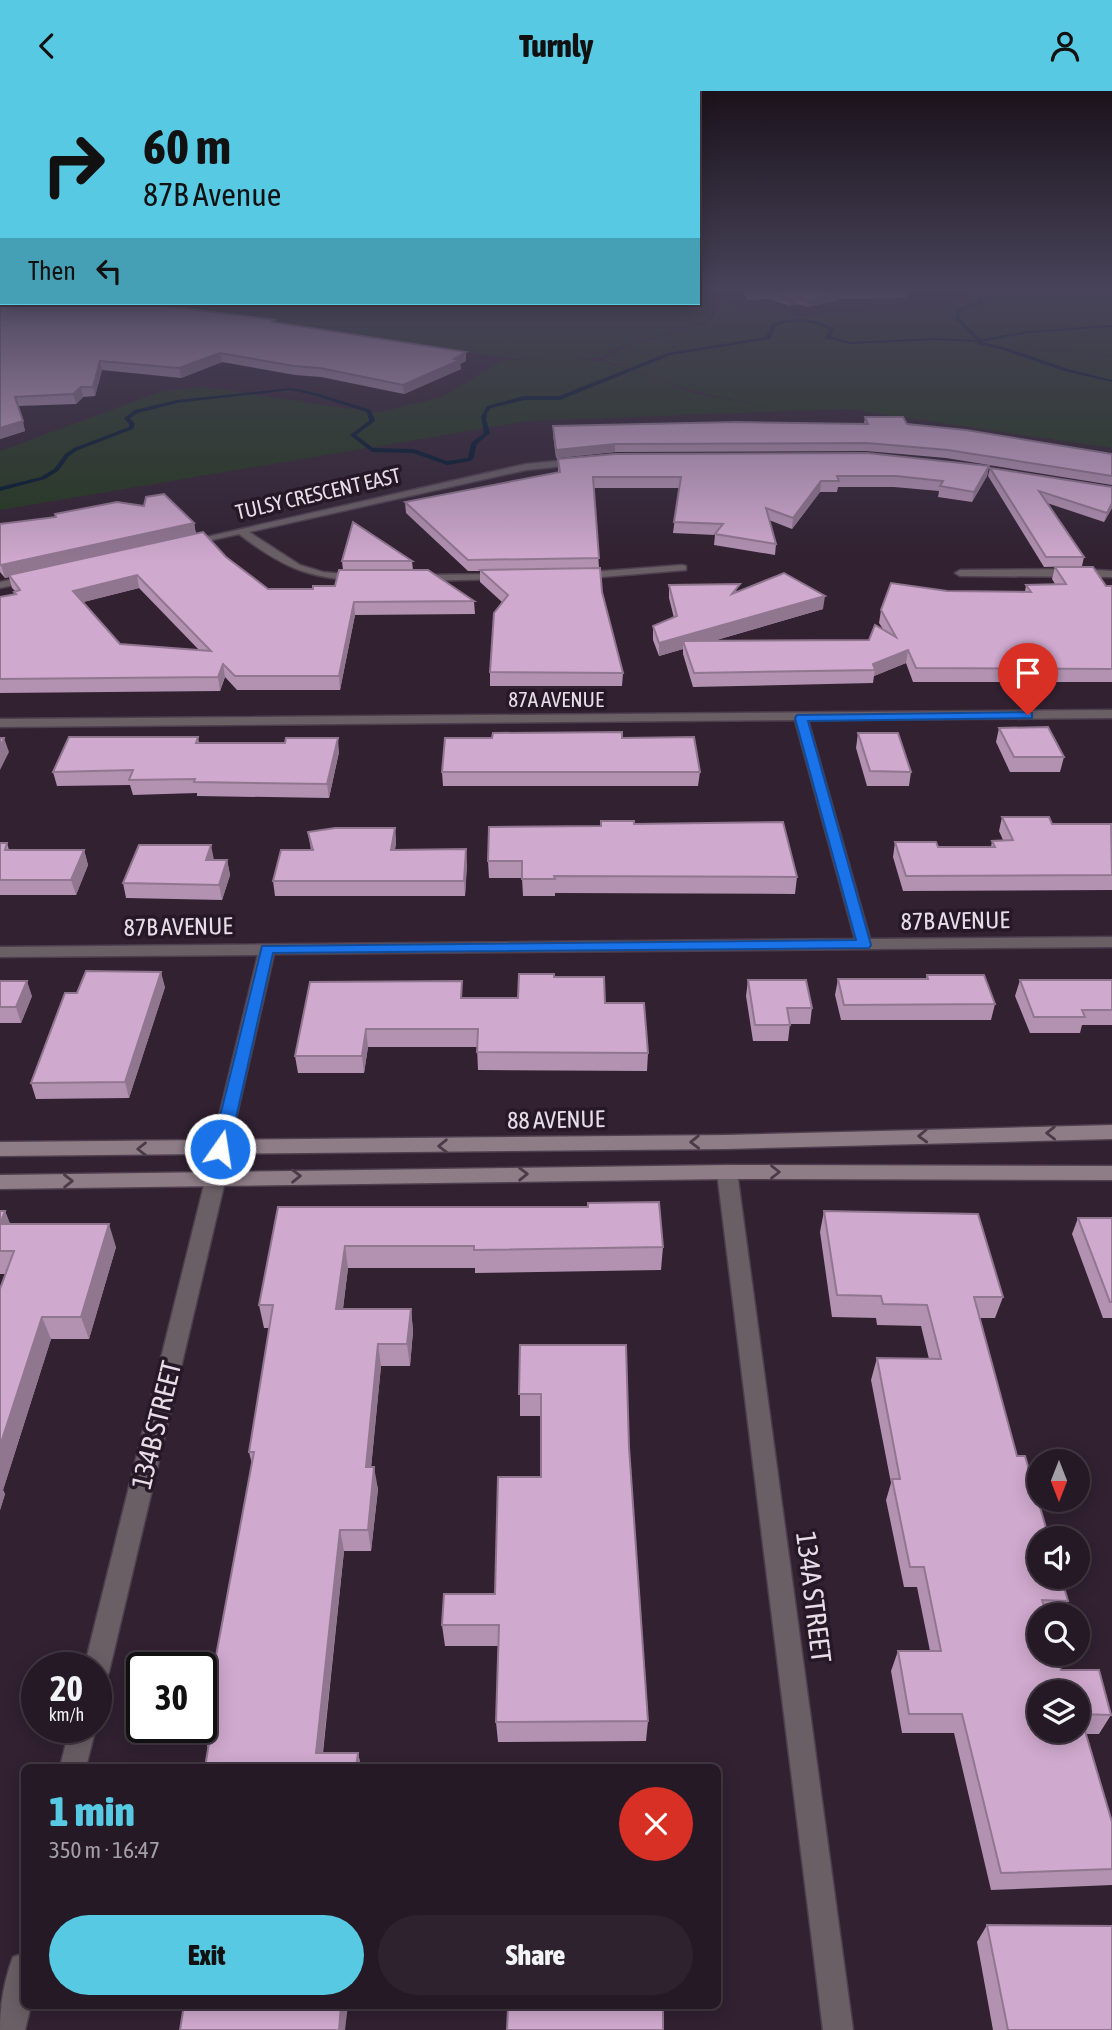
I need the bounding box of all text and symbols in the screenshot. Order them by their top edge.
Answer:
icon: back [28,27,66,65]
text: Turnly [519,27,593,64]
icon: person [1046,27,1084,65]
text: 60 m [143,118,231,174]
icon: right [28,119,119,210]
text: 87B Avenue [143,176,281,213]
icon: left [90,252,128,290]
text: Then [28,256,76,286]
street label: TULSY CRESCENT EAST [233,462,403,524]
pin [998,643,1058,715]
icon: arrive [1009,654,1047,692]
street label: 87A AVENUE [508,687,604,711]
street label: 87B AVENUE [900,906,1010,935]
street label: 87B AVENUE [123,912,233,941]
street label: 88 AVENUE [507,1105,605,1134]
position arrow [183,1112,257,1186]
one-way arrow [1046,1125,1057,1140]
one-way arrow [917,1128,928,1143]
one-way arrow [690,1134,700,1150]
one-way arrow [438,1138,448,1154]
one-way arrow [137,1141,147,1157]
one-way arrow [770,1164,781,1180]
one-way arrow [518,1166,529,1182]
one-way arrow [291,1168,301,1184]
one-way arrow [63,1173,74,1188]
street label: 134B STREET [125,1358,187,1492]
north arrow [1027,1449,1090,1512]
map controls [1027,1449,1090,1743]
button: sound [1027,1526,1090,1589]
street label: 134A STREET [790,1530,838,1664]
button: search [1027,1603,1090,1666]
speed limit sign: 30 [126,1652,217,1743]
text: 20 [50,1668,83,1708]
button: layers [1027,1680,1090,1743]
text: km/h [49,1704,84,1725]
text: 1 min [49,1787,135,1835]
button: close [619,1787,693,1861]
text: 350 m · 16:47 [49,1837,160,1863]
button: Exit [49,1915,364,1995]
button: Share [378,1915,693,1995]

